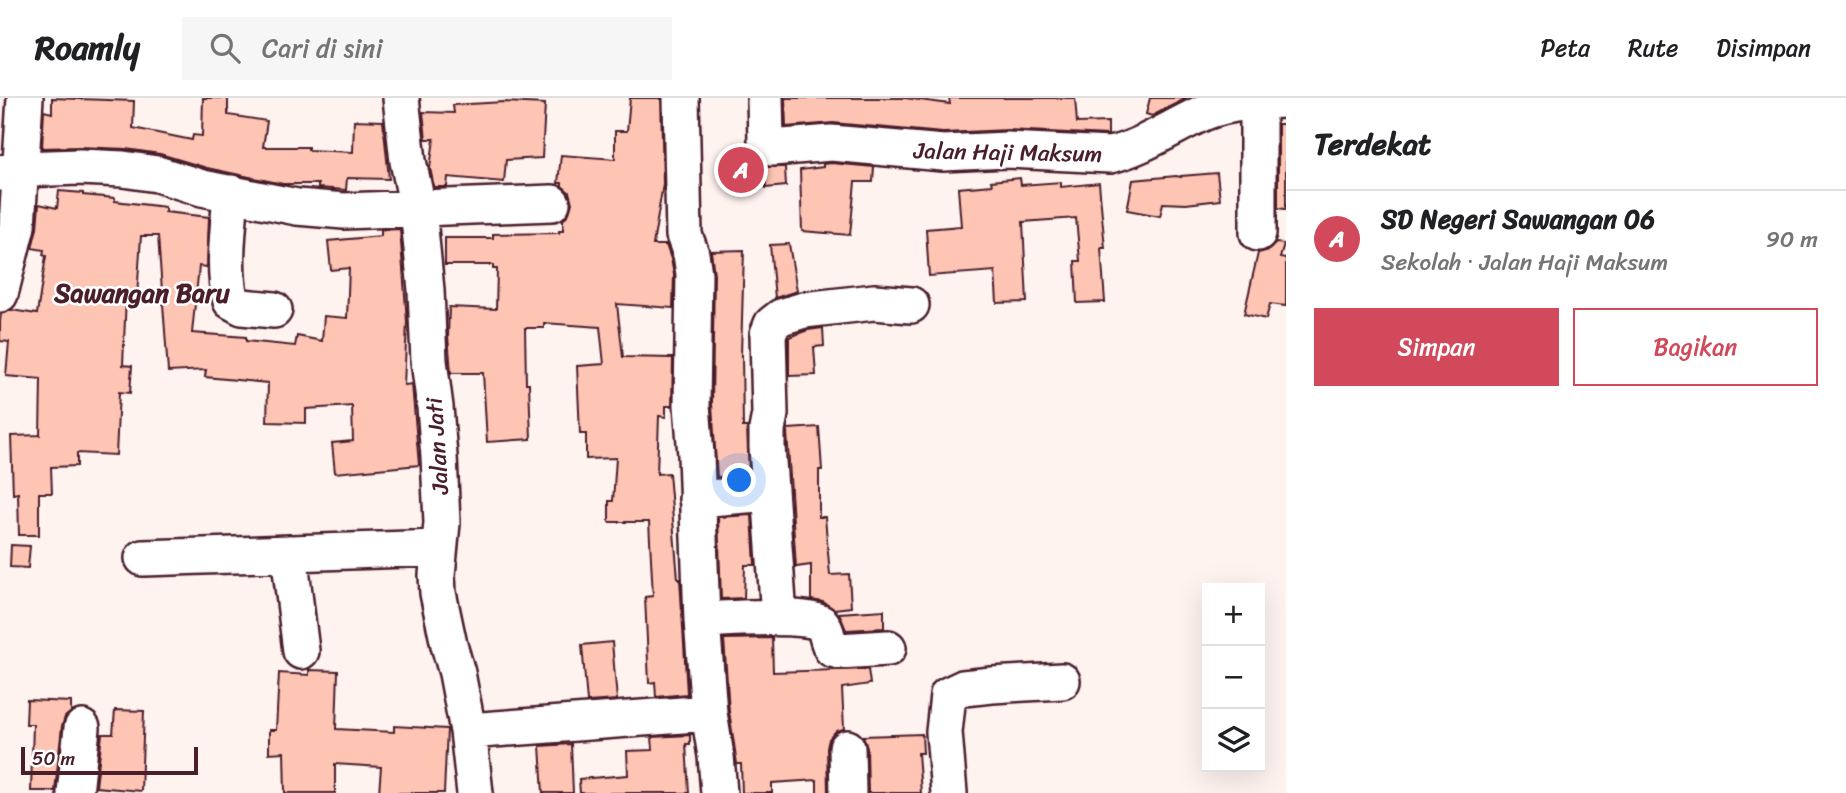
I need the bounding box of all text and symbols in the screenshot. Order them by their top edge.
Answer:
search box [182,17,672,80]
text: Roamly [35,19,140,77]
text: Cari di sini [262,25,383,71]
text: Peta [1541,27,1590,69]
text: Rute [1628,27,1678,69]
text: Disimpan [1716,27,1811,69]
icon: search [206,29,244,67]
text: Terdekat [1314,117,1431,171]
street label: Jalan Haji Maksum [912,130,1103,175]
pin: A [718,144,764,196]
text: SD Negeri Sawangan 06 [1381,196,1655,242]
text: A [1329,219,1345,260]
text: 90 m [1766,219,1818,260]
text: Sekolah · Jalan Haji Maksum [1381,242,1668,283]
district label: Sawangan Baru [53,270,231,316]
button: Simpan [1314,308,1559,386]
button: Bagikan [1573,308,1818,386]
street label: Jalan Jati [414,396,461,497]
your location [722,463,756,497]
map controls [1202,583,1265,772]
button: + [1202,583,1265,646]
button: − [1202,646,1265,709]
button: layers [1202,709,1265,772]
text: 50 m [32,742,75,775]
scale bar [21,744,198,776]

